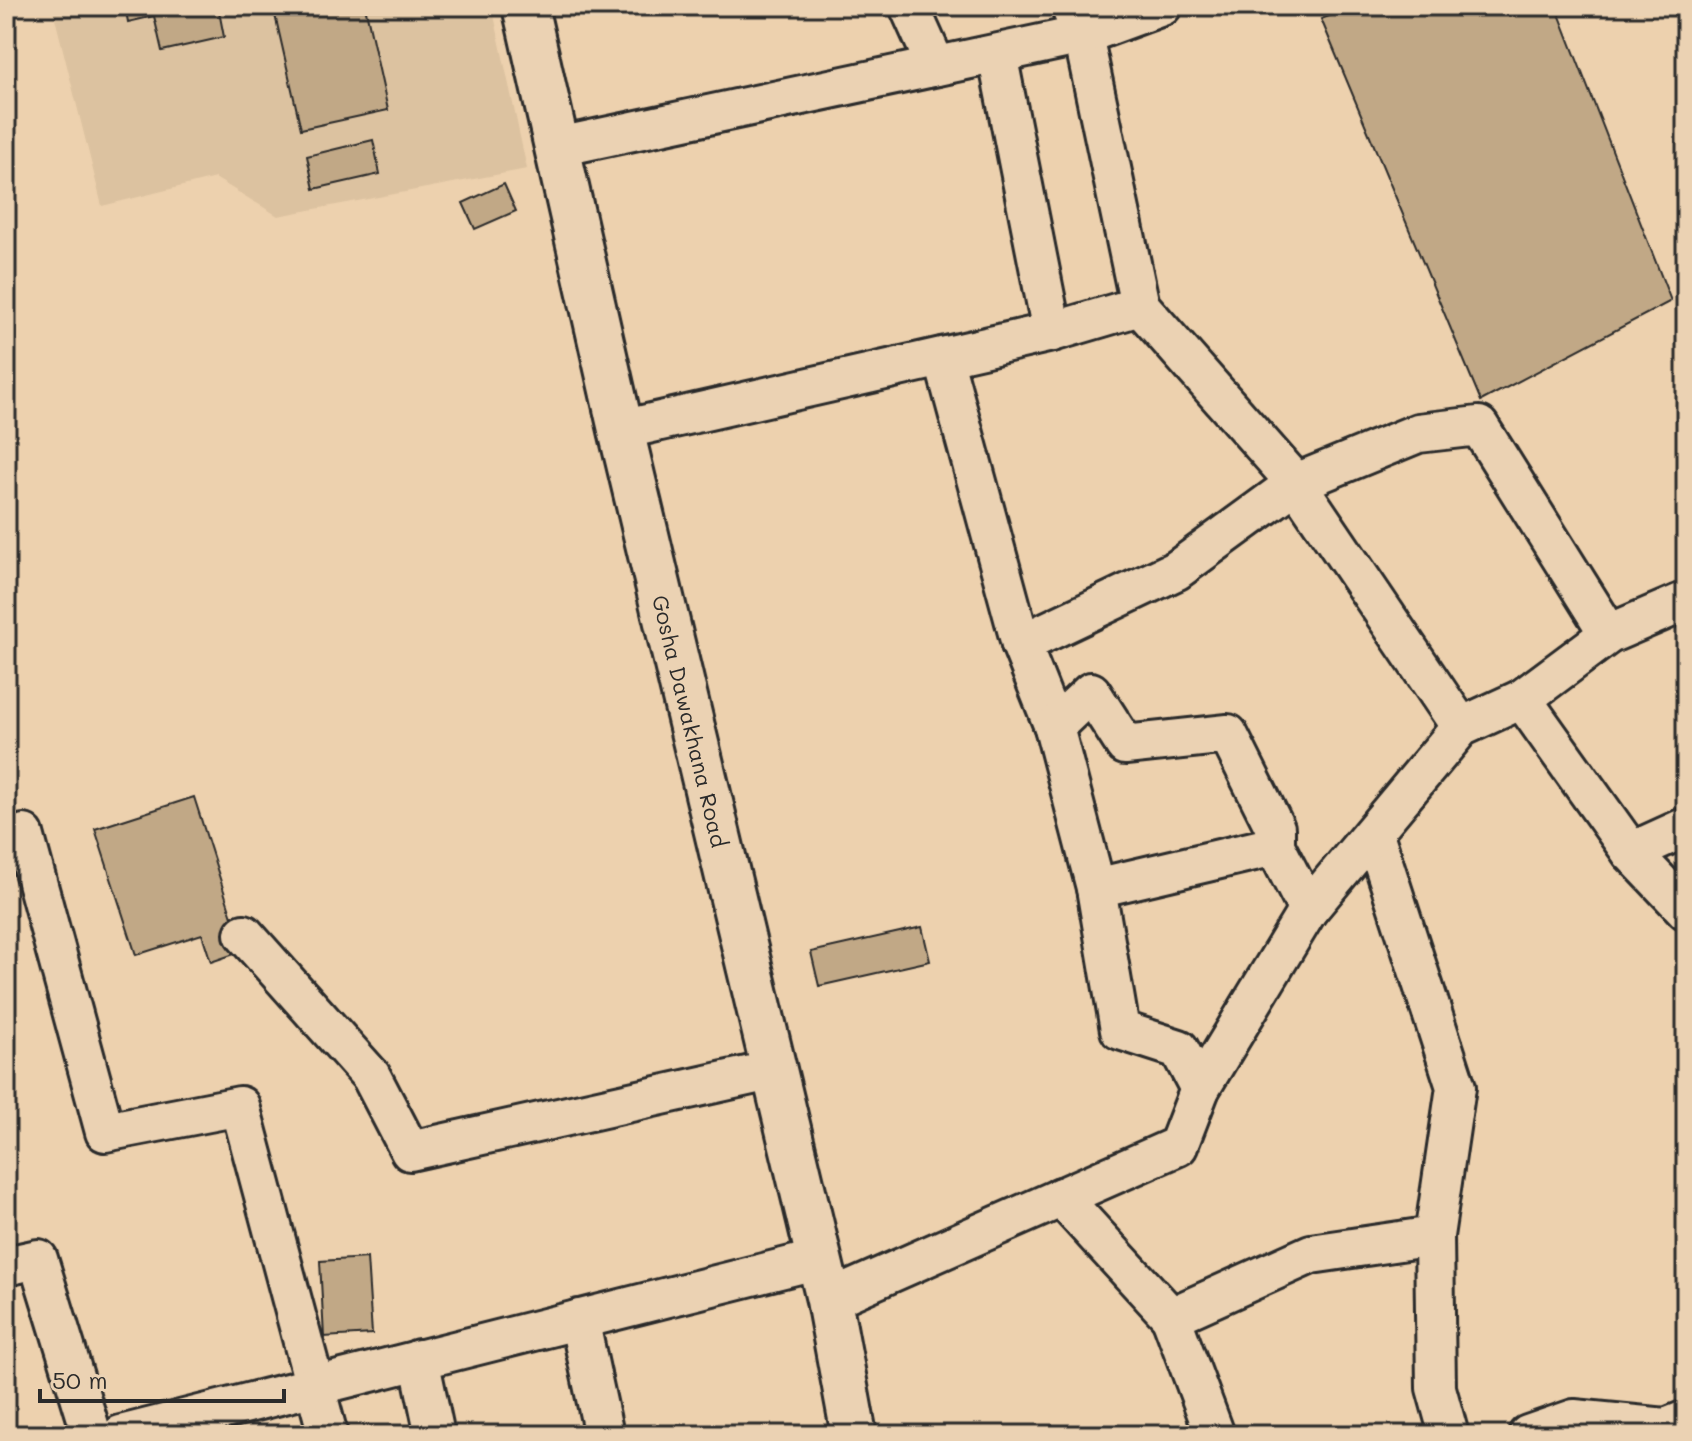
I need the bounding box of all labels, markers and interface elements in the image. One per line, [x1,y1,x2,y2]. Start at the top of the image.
street label: Gosha Dawakhana Road [646,592,735,850]
scale bar [40,1353,284,1403]
text: 50 m [52,1364,108,1395]

